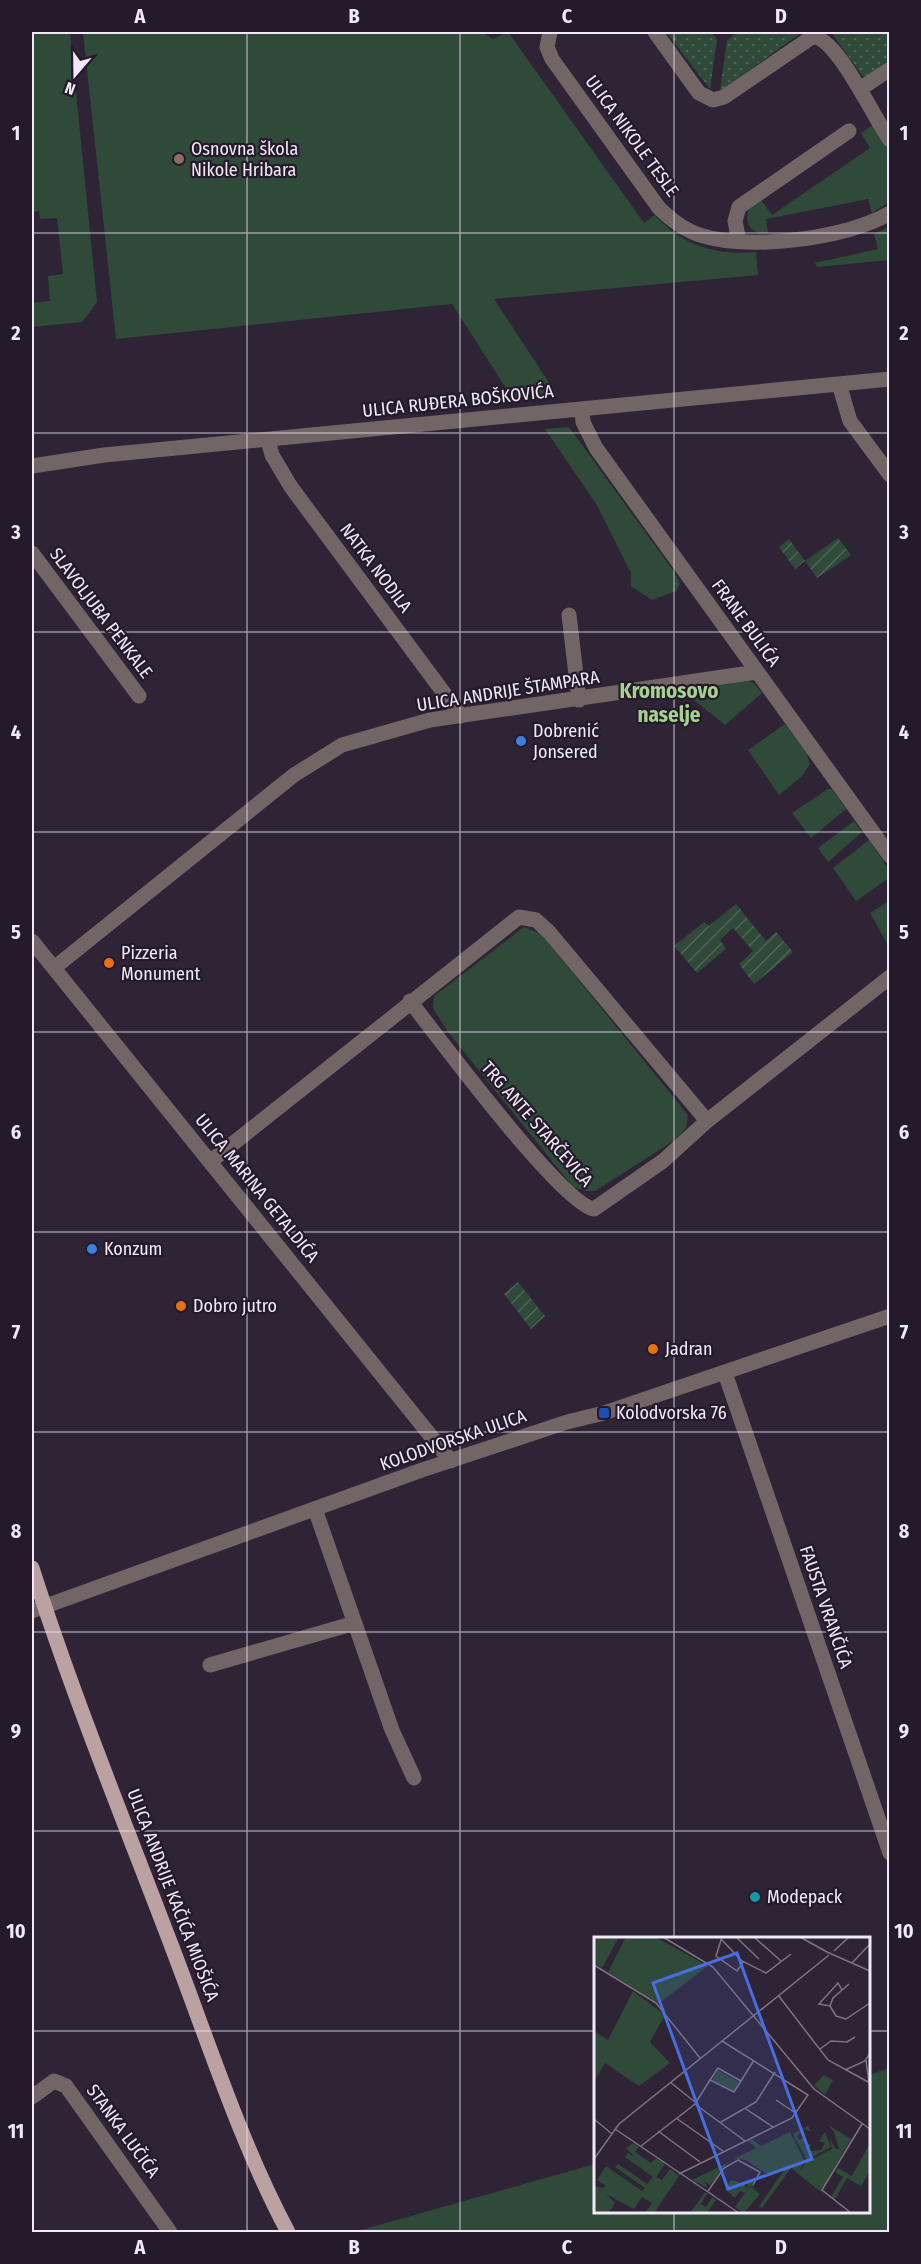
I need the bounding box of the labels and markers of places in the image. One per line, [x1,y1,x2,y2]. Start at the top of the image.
place label: Osnovna škola Nikole Hribara [191,138,298,181]
marker: Osnovna škola Nikole Hribara [172,152,186,166]
place label: Dobrenić Jonsered [533,720,599,763]
marker: Dobrenić Jonsered [514,734,528,748]
place label: Pizzeria Monument [121,942,200,985]
marker: Pizzeria Monument [102,956,116,970]
place label: Konzum [104,1238,162,1260]
marker: Konzum [85,1242,99,1256]
place label: Dobro jutro [193,1295,277,1317]
marker: Dobro jutro [174,1299,188,1313]
place label: Jadran [665,1338,712,1360]
marker: Jadran [646,1342,660,1356]
place label: Kolodvorska 76 [616,1402,727,1424]
marker: Kolodvorska 76 [597,1406,611,1420]
place label: Modepack [767,1886,843,1908]
marker: Modepack [748,1890,762,1904]

